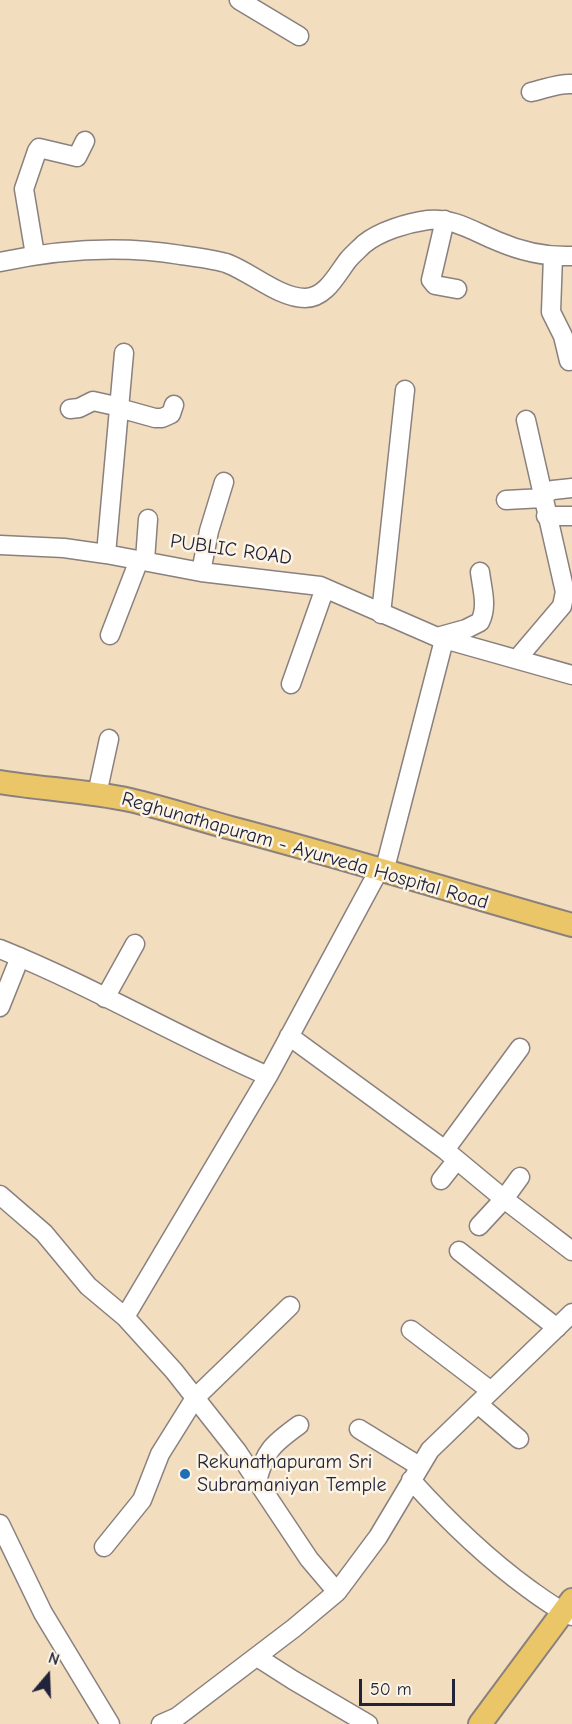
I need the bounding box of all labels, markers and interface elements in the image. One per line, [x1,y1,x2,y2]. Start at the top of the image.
street label: PUBLIC ROAD [169,530,293,570]
street label: Reghunathapuram - Ayurveda Hospital Road [119,787,491,915]
place label: Rekunathapuram Sri Subramaniyan Temple [197,1450,386,1497]
marker: Rekunathapuram Sri Subramaniyan Temple [178,1467,192,1481]
north arrow [18,1646,78,1706]
text: N [46,1649,62,1669]
scale bar [362,1667,458,1705]
text: 50 m [370,1679,412,1700]

